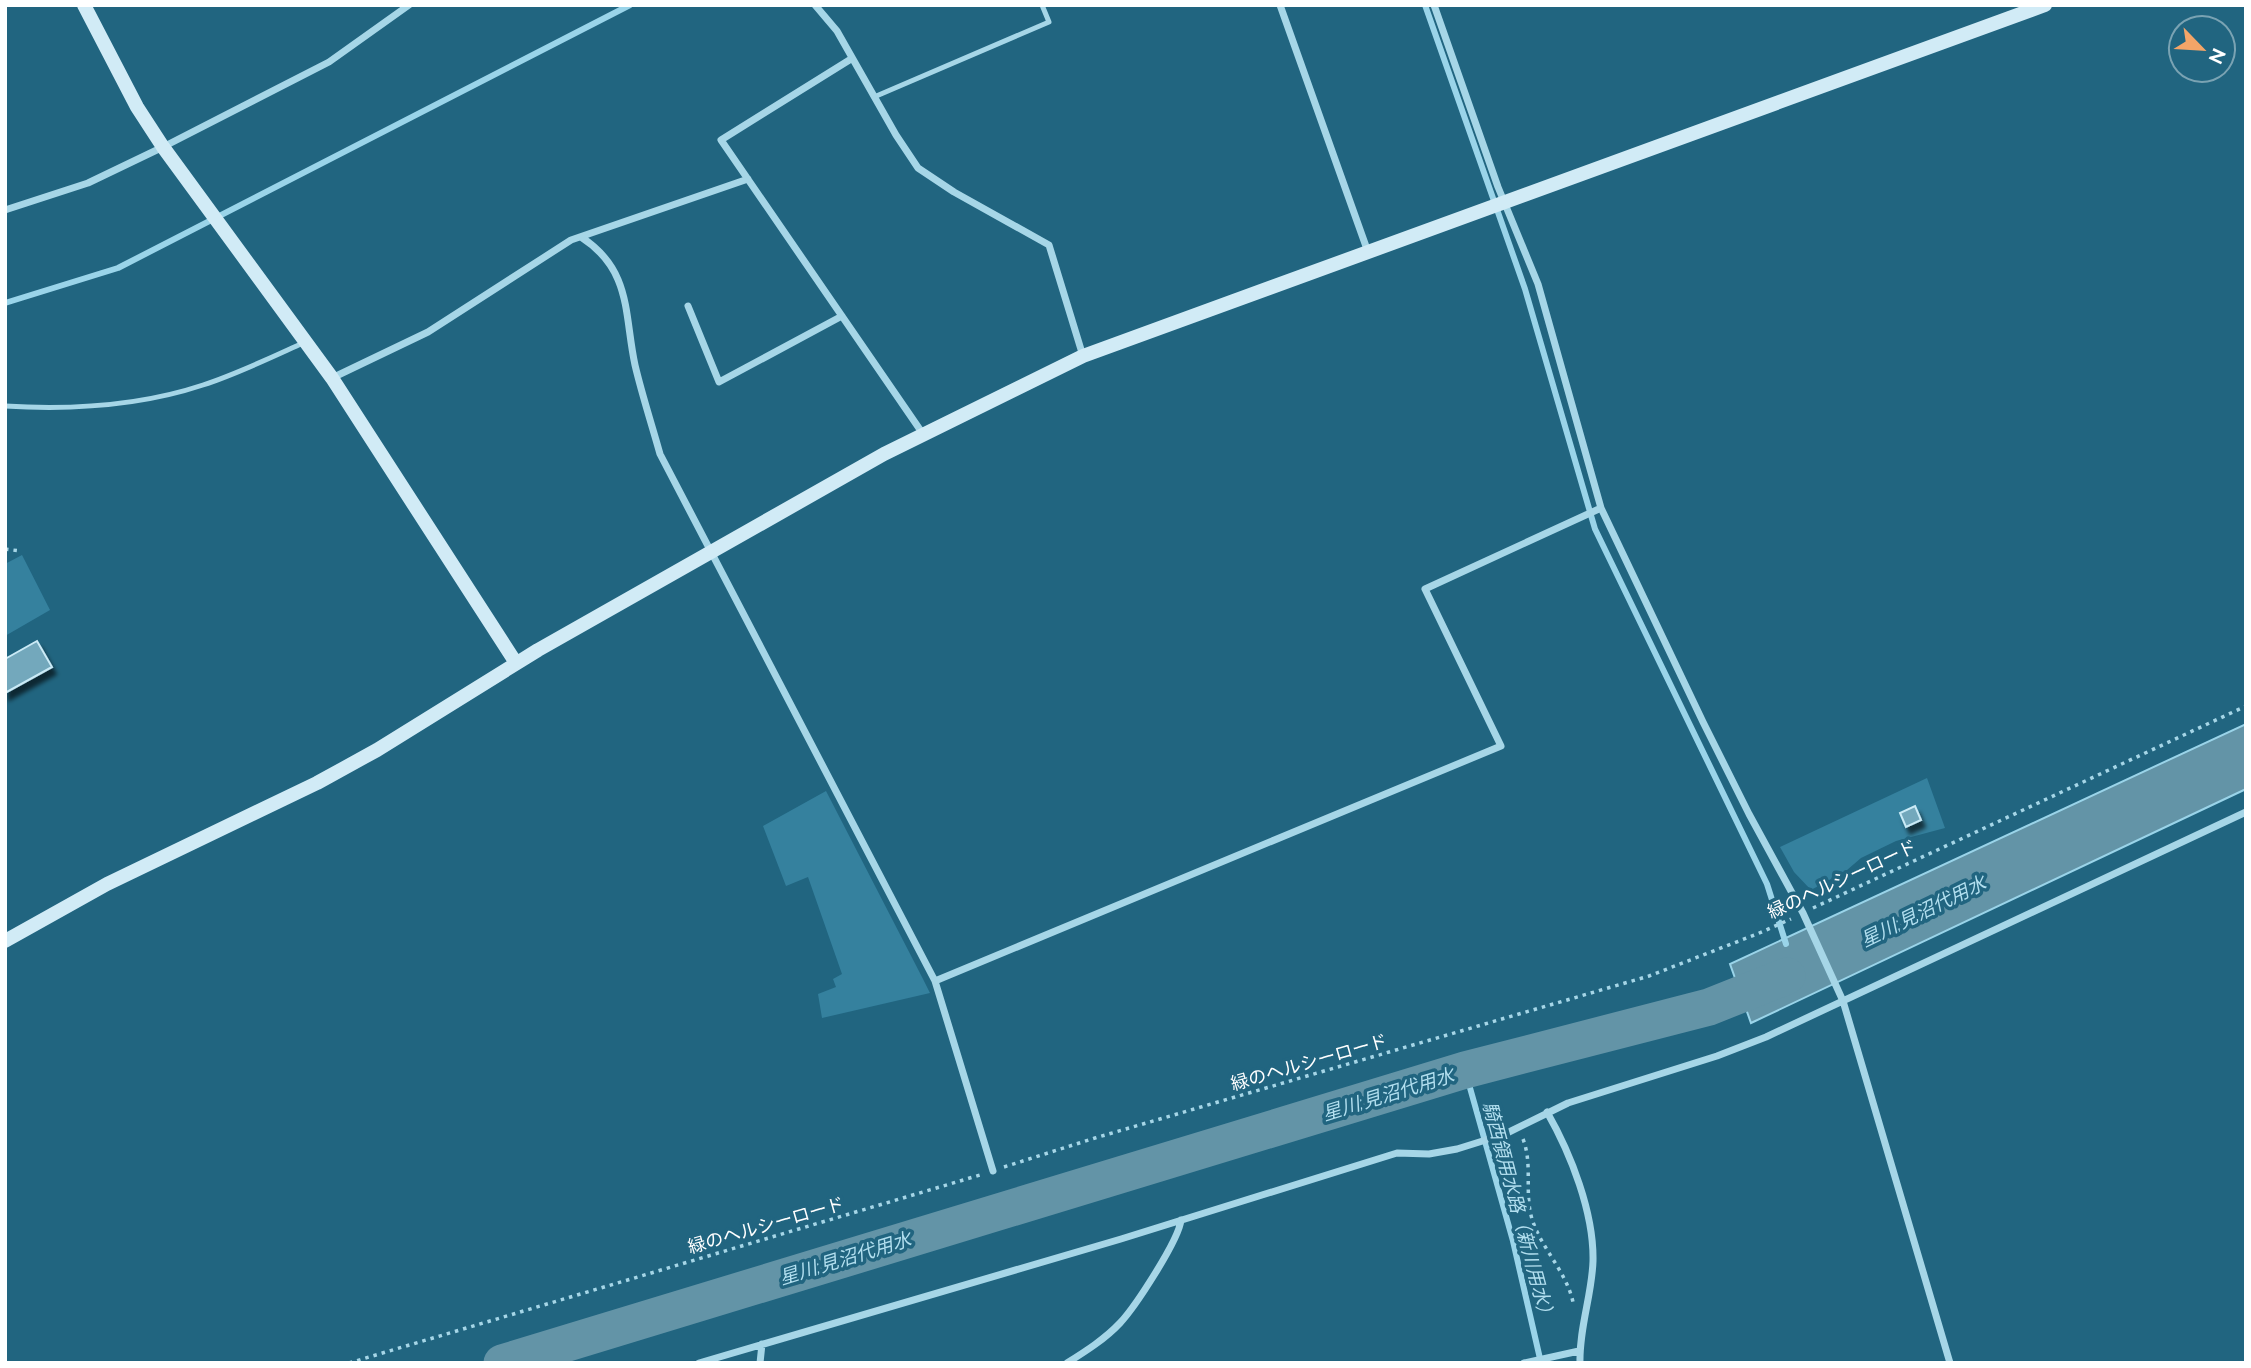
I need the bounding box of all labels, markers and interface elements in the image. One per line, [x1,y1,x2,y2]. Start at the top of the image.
north arrow [2167,14,2237,84]
text: N [2204,45,2230,67]
street label: 緑のヘルシーロード [1764,835,1920,923]
water label: 星川;見沼代用水 [1857,870,1991,951]
street label: 緑のヘルシーロード [1228,1030,1390,1094]
water label: 星川;見沼代用水 [1319,1063,1458,1124]
water label: 騎西領用水路（新川用水） [1479,1099,1559,1325]
street label: 緑のヘルシーロード [685,1193,847,1257]
water label: 星川;見沼代用水 [776,1227,915,1288]

